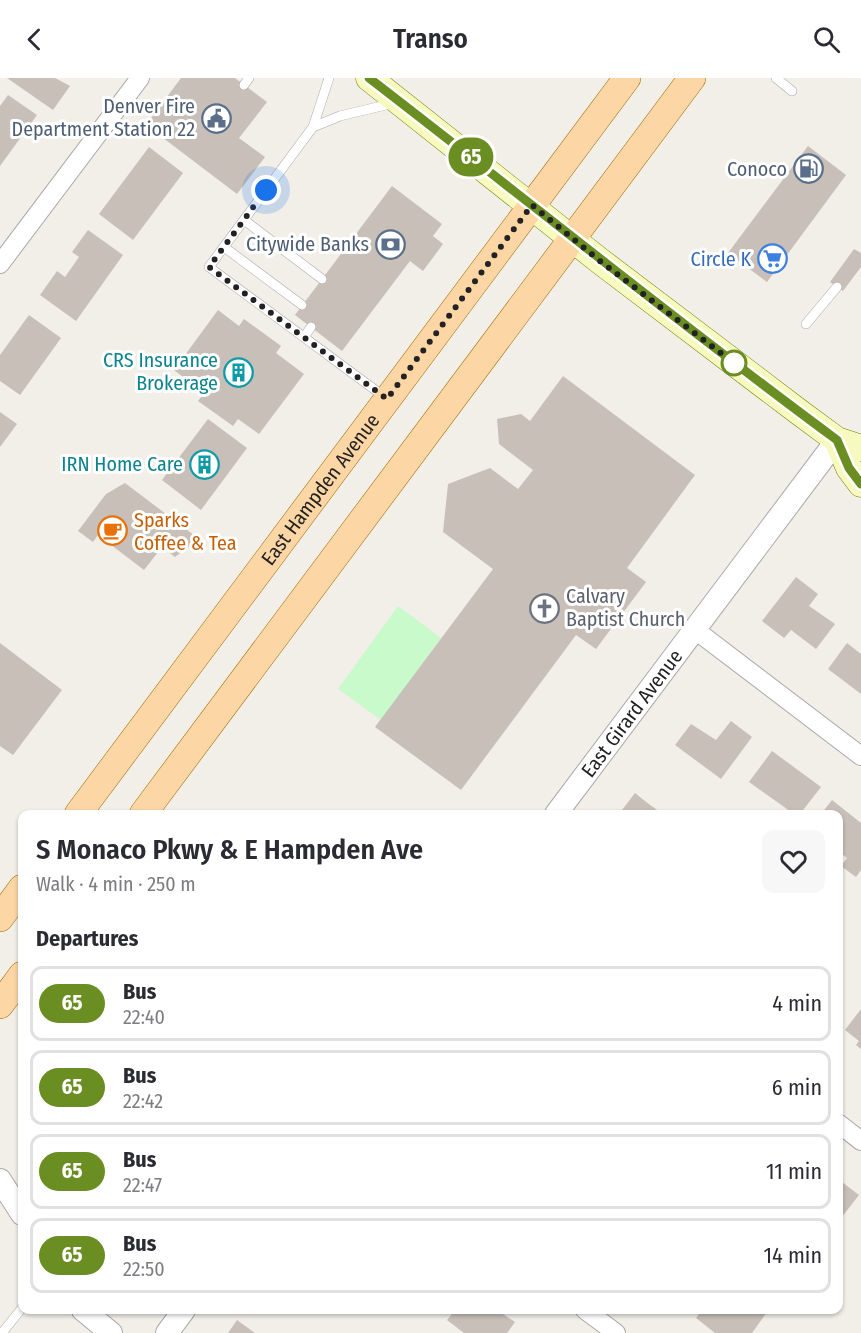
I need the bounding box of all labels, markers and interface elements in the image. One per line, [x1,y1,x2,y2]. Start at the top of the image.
icon: back [18,23,51,56]
text: Transo [393,23,468,55]
icon: search [810,23,843,56]
place label: Denver Fire Department Station 22 [12,94,195,141]
public building icon: Denver Fire Department Station 22 [200,102,232,134]
line badge: 65 [444,138,498,176]
text: 65 [460,144,482,170]
fuel station icon: Conoco [792,153,824,185]
place label: Conoco [727,157,787,181]
your location [251,175,281,205]
bank icon: Citywide Banks [374,228,406,260]
place label: Citywide Banks [246,232,369,256]
supermarket icon: Circle K [756,243,788,275]
place label: Circle K [690,247,751,271]
place label: CRS Insurance Brokerage [103,348,218,395]
unlabelled marker [721,350,747,376]
building icon: CRS Insurance Brokerage [223,356,255,388]
street label: East Hampden Avenue [256,409,384,570]
building icon: IRN Home Care [188,448,220,480]
place label: IRN Home Care [61,452,183,476]
place label: Sparks Coffee & Tea [134,508,236,555]
cafe icon: Sparks Coffee & Tea [97,515,129,547]
place label: Calvary Baptist Church [566,584,685,631]
church icon: Calvary Baptist Church [529,592,561,624]
street label: East Girard Avenue [576,645,687,782]
button: heart [762,830,825,893]
text: S Monaco Pkwy & E Hampden Ave [36,833,423,866]
text: Walk · 4 min · 250 m [36,872,196,896]
text: Departures [36,925,138,952]
text: Bus [123,978,156,1005]
text: 65 [61,990,83,1016]
text: 4 min [772,990,822,1017]
text: 22:40 [123,1005,165,1029]
text: Bus [123,1062,156,1089]
text: 65 [61,1074,83,1100]
text: 6 min [772,1074,822,1101]
text: 22:42 [123,1089,163,1113]
text: Bus [123,1146,156,1173]
text: 65 [61,1158,83,1184]
text: 11 min [766,1158,822,1185]
text: 22:47 [123,1173,162,1197]
text: Bus [123,1230,156,1257]
text: 65 [61,1242,83,1268]
text: 14 min [764,1242,822,1269]
text: 22:50 [123,1257,165,1281]

